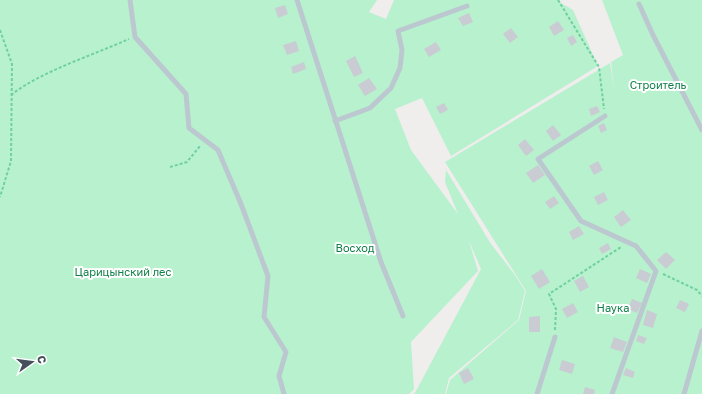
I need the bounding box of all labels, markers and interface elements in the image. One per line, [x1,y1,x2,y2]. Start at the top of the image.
park label: Строитель [630,78,687,91]
park label: Восход [336,241,375,254]
park label: Царицынский лес [75,265,171,278]
park label: Наука [597,301,629,314]
north arrow [12,342,52,382]
text: С [35,354,49,365]

